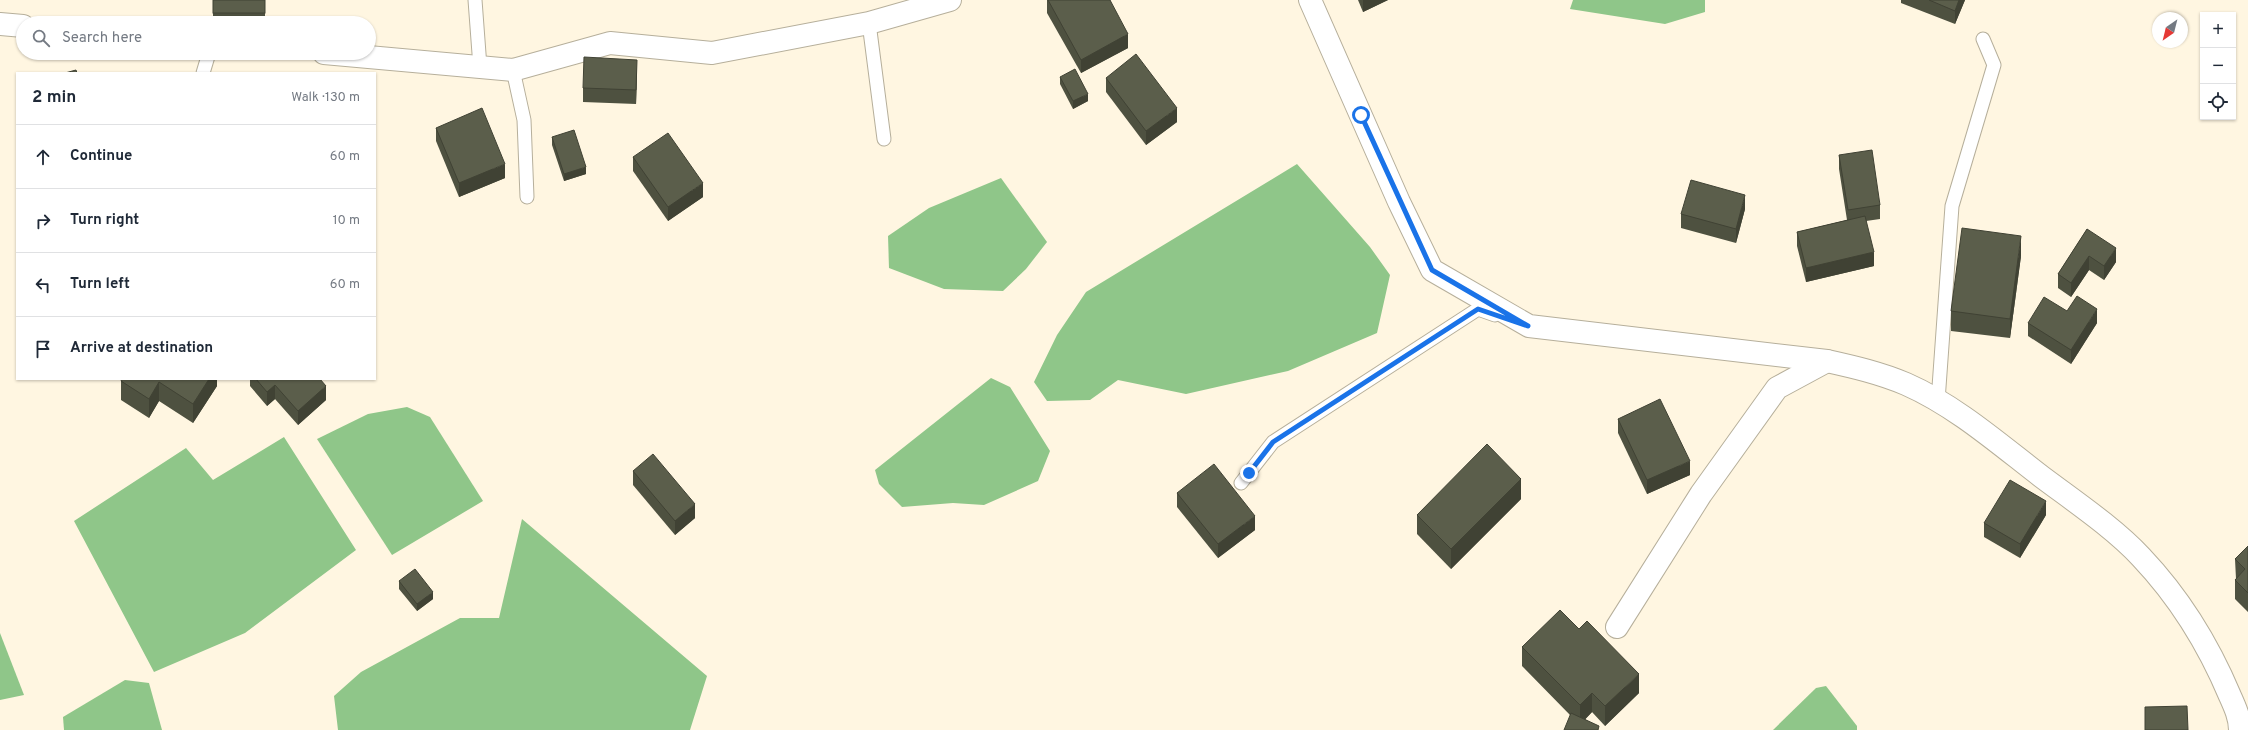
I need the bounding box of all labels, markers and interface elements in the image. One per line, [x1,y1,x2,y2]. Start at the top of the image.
north arrow [2152,12,2188,48]
map controls [2200,12,2236,120]
button: + [2200,12,2236,48]
search box [16,16,376,60]
icon: search [30,27,52,49]
text: Search here [62,29,142,48]
button: − [2200,48,2236,84]
button: locate [2200,84,2236,120]
text: 2 min [32,87,76,109]
text: Walk · 130 m [291,90,360,106]
route start [1352,106,1370,124]
icon: ahead [32,146,54,168]
text: Continue [70,147,132,166]
text: 60 m [330,149,360,165]
icon: right [32,210,54,232]
text: Turn right [70,211,139,230]
text: 10 m [333,213,360,229]
icon: left [32,274,54,296]
text: Turn left [70,275,130,294]
text: 60 m [330,277,360,293]
icon: arrive [32,338,54,360]
text: Arrive at destination [70,339,213,358]
route end [1240,464,1258,482]

